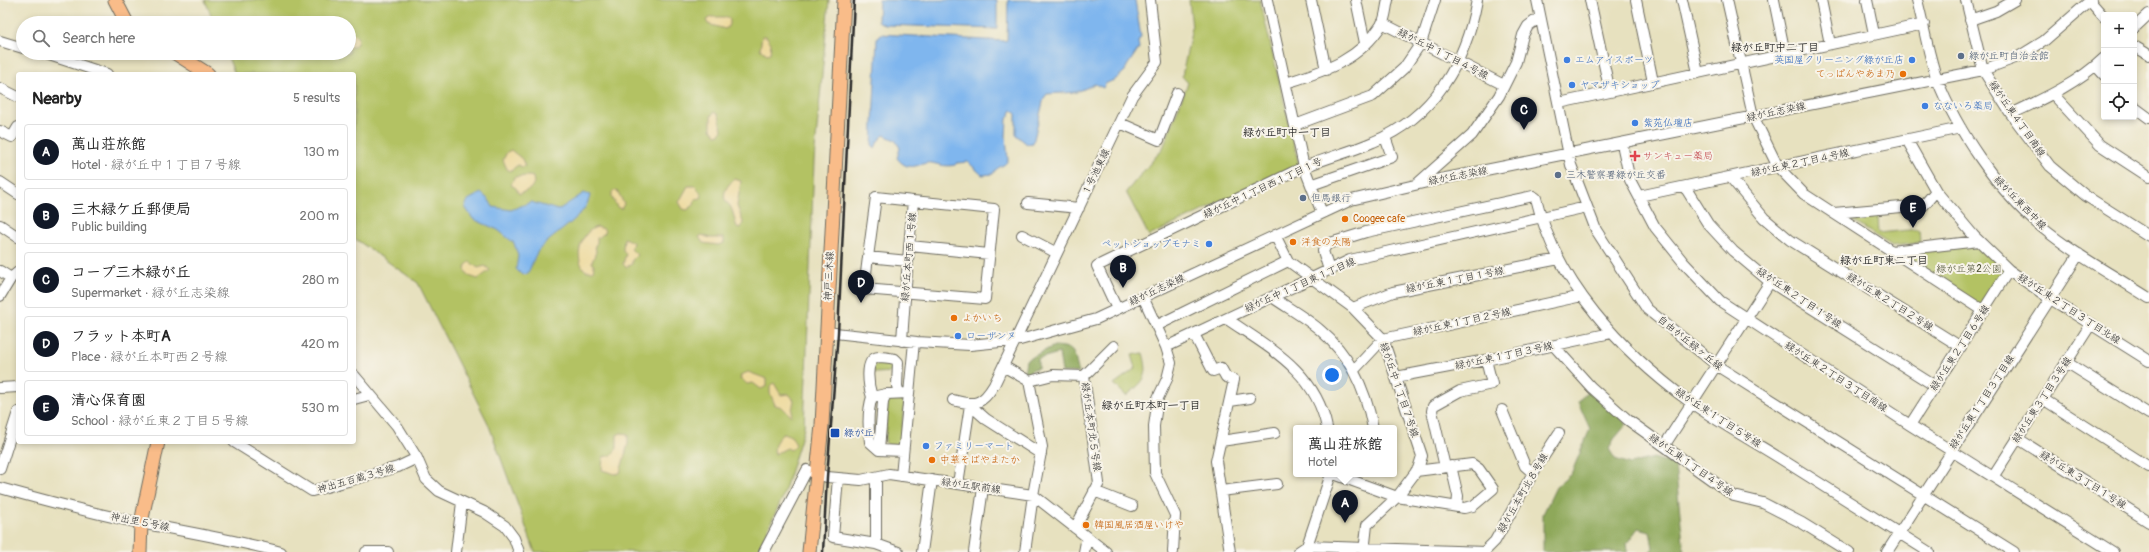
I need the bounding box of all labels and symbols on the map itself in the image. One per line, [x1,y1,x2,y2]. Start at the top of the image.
street label: 緑が丘中１丁目４号線 [1396,26,1490,82]
district label: 緑が丘町中二丁目 [1731,41,1819,54]
place label: 緑が丘町自治会館 [1969,50,2049,62]
marker: 緑が丘町自治会館 [1956,51,1966,61]
place label: エムアイスポーツ [1575,54,1654,66]
place label: 英国屋クリーニング緑が丘店 [1774,54,1904,66]
marker: エムアイスポーツ [1562,55,1572,65]
marker: 英国屋クリーニング緑が丘店 [1907,55,1917,65]
place label: てっぱんやあま乃 [1816,68,1895,80]
marker: てっぱんやあま乃 [1898,69,1908,79]
place label: ヤマザキショップ [1580,79,1660,91]
street label: 緑が丘東４丁目南線 [1986,79,2048,159]
marker: ヤマザキショップ [1567,80,1577,90]
pin: C [1511,97,1537,130]
street label: 緑が丘志染線 [1745,100,1807,124]
place label: なないろ薬局 [1933,100,1993,112]
marker: なないろ薬局 [1920,101,1930,111]
place label: 紫苑仏壇店 [1643,117,1693,129]
marker: 紫苑仏壇店 [1630,118,1640,128]
district label: 緑が丘町中一丁目 [1243,126,1331,139]
street label: １号池東線 [1080,147,1112,197]
street label: 緑が丘東２丁目４号線 [1750,147,1850,179]
place label: サンキュー薬局 [1643,150,1713,162]
marker: サンキュー薬局 [1630,151,1640,161]
street label: 緑が丘中１丁目西１丁目１号 [1202,155,1324,221]
street label: 緑が丘志染線 [1427,164,1489,188]
place label: 三木警察署緑が丘交番 [1566,169,1666,181]
marker: 三木警察署緑が丘交番 [1553,170,1563,180]
street label: 緑が丘東西中線 [1991,174,2049,232]
place label: 但馬銀行 [1311,192,1351,204]
marker: 但馬銀行 [1298,193,1308,203]
pin: E [1900,195,1926,228]
street label: 緑が丘本町西１号線 [899,212,919,302]
place label: Coogee cafe [1353,213,1405,225]
marker: Coogee cafe [1340,214,1350,224]
place label: 洋食の太陽 [1301,236,1351,248]
marker: 洋食の太陽 [1288,237,1298,247]
place label: ペットショップモナミ [1101,238,1201,250]
marker: ペットショップモナミ [1204,239,1214,249]
street label: 神戸三木線 [822,251,836,301]
district label: 緑が丘町東二丁目 [1840,254,1928,267]
pin: B [1110,255,1136,288]
street label: 緑が丘中１丁目東１丁目線 [1243,255,1357,315]
park label: 緑が丘第2公園 [1936,263,2002,275]
street label: 緑が丘東１丁目１号線 [1405,265,1505,295]
street label: 緑が丘東２丁目１号線 [1754,265,1844,331]
pin: D [848,270,874,303]
street label: 緑が丘東２丁目２号線 [1844,270,1936,334]
street label: 緑が丘東２丁目３丁目北線 [2015,271,2123,347]
street label: 緑が丘志染線 [1127,272,1187,308]
street label: 緑が丘東２丁目６号線 [1928,303,1992,393]
street label: 緑が丘東１丁目２号線 [1412,306,1512,338]
place label: よかいち [962,312,1002,324]
marker: よかいち [949,313,959,323]
street label: 自由が丘緑ヶ丘線 [1655,313,1725,373]
place label: ローザンヌ [966,330,1016,342]
marker: ローザンヌ [953,331,963,341]
street label: 緑が丘東２丁目３丁目南線 [1782,339,1890,415]
street label: 緑が丘東１丁目３号線 [1454,340,1554,372]
street label: 緑が丘中１丁目７号線 [1377,341,1421,439]
street label: 緑が丘東１丁目３丁目線 [1947,353,2017,451]
street label: 緑が丘東３丁目３号線 [2010,355,2074,445]
your location [1322,365,1342,385]
street label: 緑が丘本町北５号線 [1079,382,1103,472]
street label: 緑が丘東１丁目５号線 [1673,386,1763,450]
district label: 緑が丘町本町一丁目 [1102,399,1201,412]
marker: 緑が丘 [829,427,841,439]
place label: 緑が丘 [844,427,874,439]
street label: 緑が丘東１丁目４号線 [1647,431,1735,499]
place label: ファミリーマート [934,440,1014,452]
marker: ファミリーマート [921,441,931,451]
street label: 緑が丘東３丁目１号線 [2037,448,2129,512]
street label: 緑が丘本町北８号線 [1495,451,1551,535]
place label: 中華そばやまたか [940,454,1020,466]
marker: 中華そばやまたか [927,455,937,465]
street label: 神出五百蔵３号線 [316,462,396,496]
street label: 緑が丘駅前線 [940,476,1002,496]
pin: A [1332,490,1358,523]
street label: 神出里５号線 [109,510,171,534]
place label: 韓国風居酒屋いけや [1094,519,1184,531]
marker: 韓国風居酒屋いけや [1081,520,1091,530]

